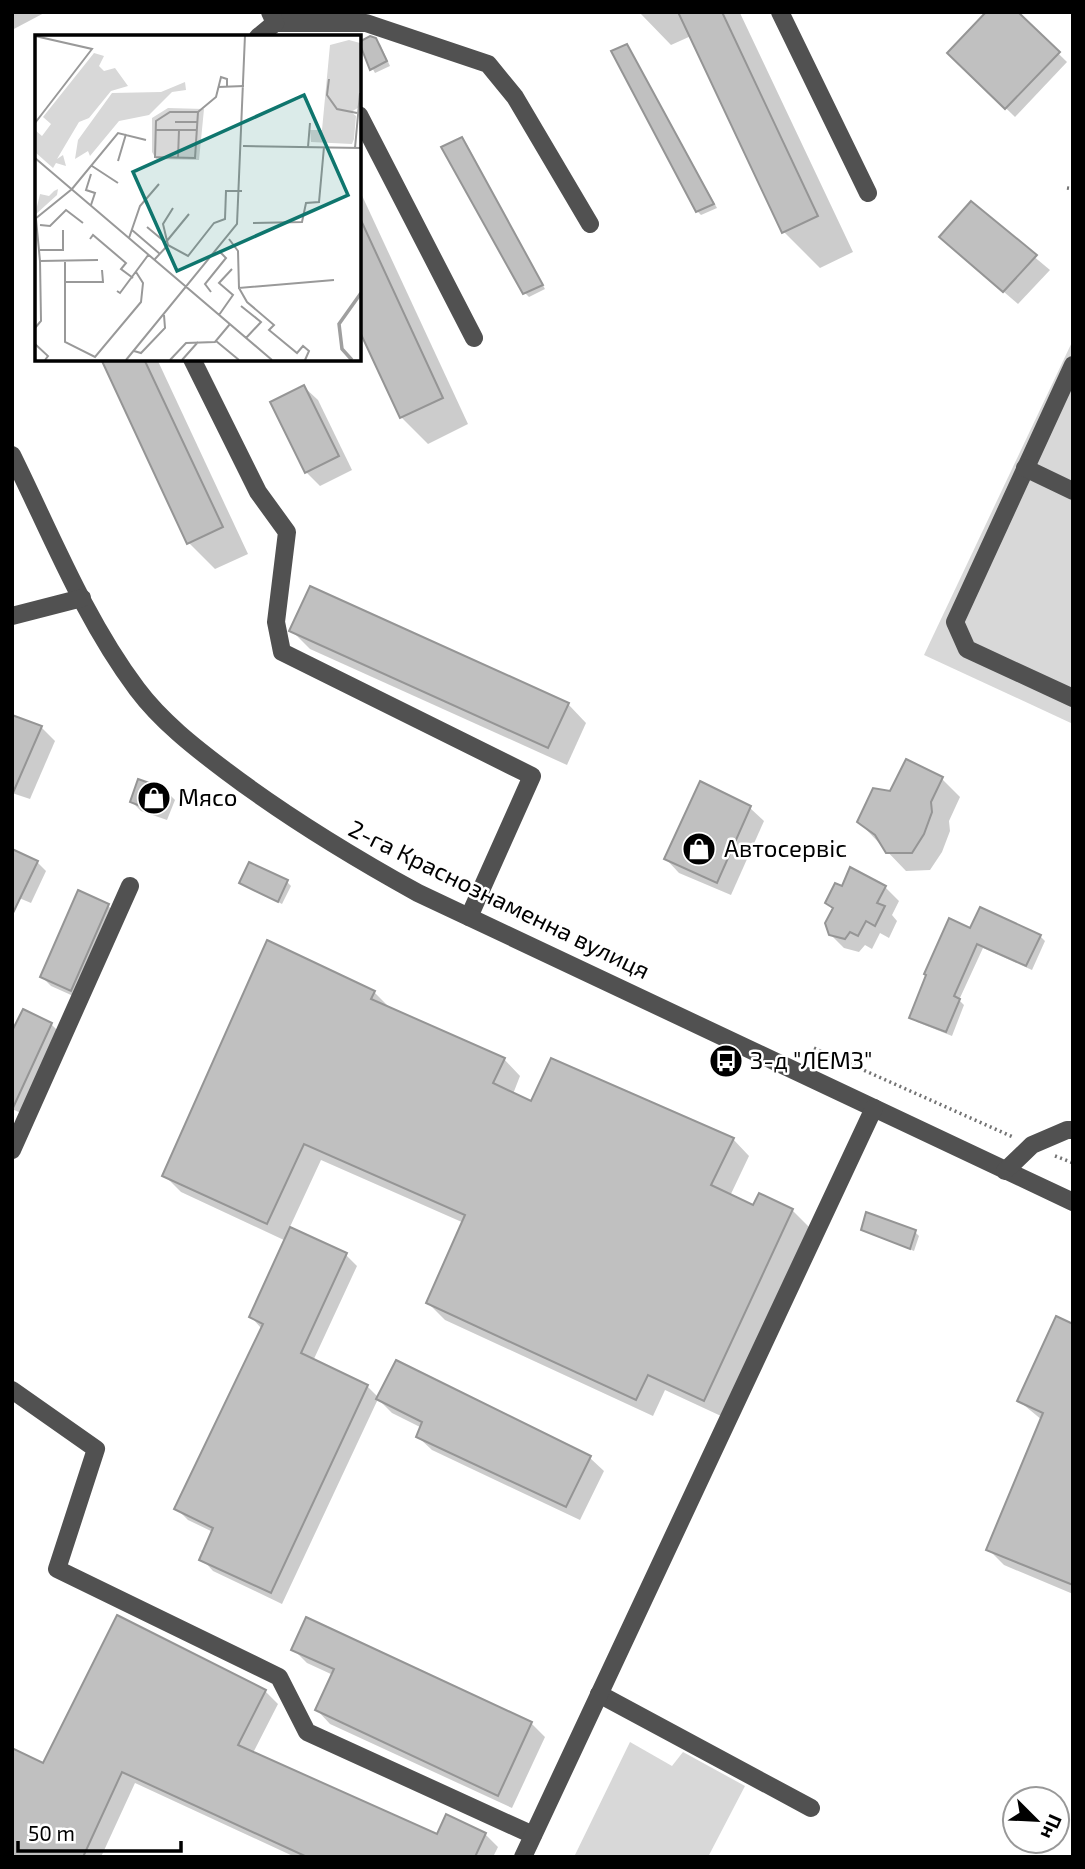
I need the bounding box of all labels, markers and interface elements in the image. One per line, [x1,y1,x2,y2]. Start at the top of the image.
inset map [35,35,360,360]
shop icon: Мясо [135,779,173,817]
place label: Мясо [178,782,237,811]
street label: 2-га Краснознаменна вулиця [344,813,655,985]
shop icon: Автосервіс [680,830,718,868]
place label: Автосервіс [724,833,847,862]
bus stop icon: З-д "ЛЕМЗ" [707,1042,745,1080]
place label: З-д "ЛЕМЗ" [750,1045,872,1074]
north arrow [1001,1785,1071,1855]
scale bar [18,1810,180,1854]
text: Пн [1036,1811,1068,1843]
text: 50 m [28,1820,75,1845]

